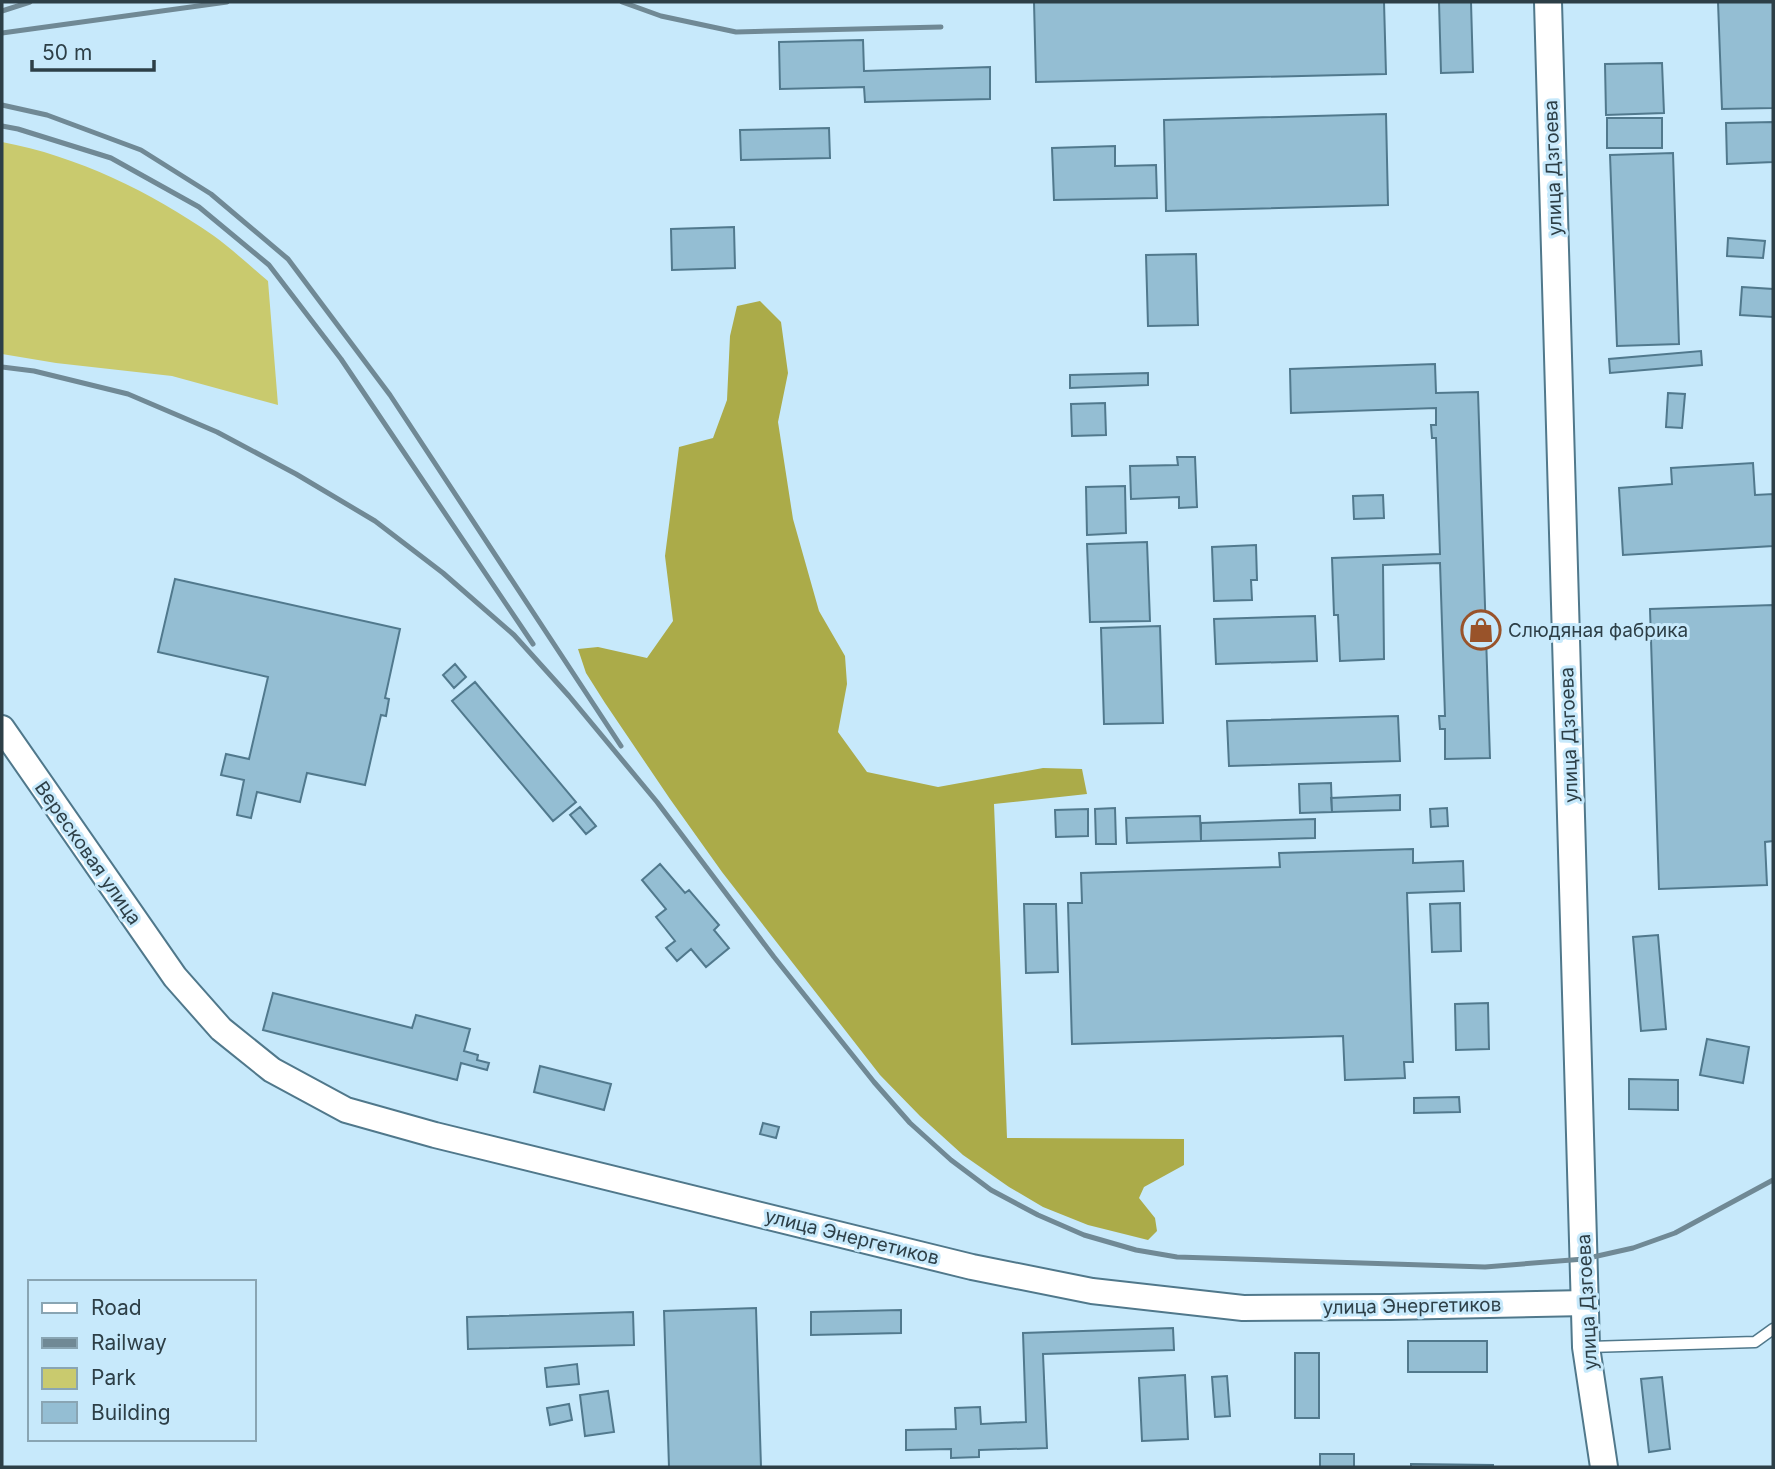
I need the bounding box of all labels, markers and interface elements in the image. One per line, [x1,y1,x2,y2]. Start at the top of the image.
scale bar [32,28,154,72]
text: 50 m [42,40,92,65]
street label: улица Дзгоева [1539,100,1567,236]
shop icon: Слюдяная фабрика [1460,609,1502,651]
place label: Слюдяная фабрика [1508,619,1688,642]
street label: улица Дзгоева [1555,667,1583,803]
street label: Вересковая улица [30,777,146,929]
street label: улица Энергетиков [763,1204,941,1270]
street label: улица Дзгоева [1572,1233,1602,1371]
legend [28,1280,256,1441]
street label: улица Энергетиков [1323,1293,1501,1319]
text: Road [91,1295,142,1320]
text: Railway [91,1330,167,1355]
text: Park [91,1365,136,1390]
text: Building [91,1400,171,1425]

